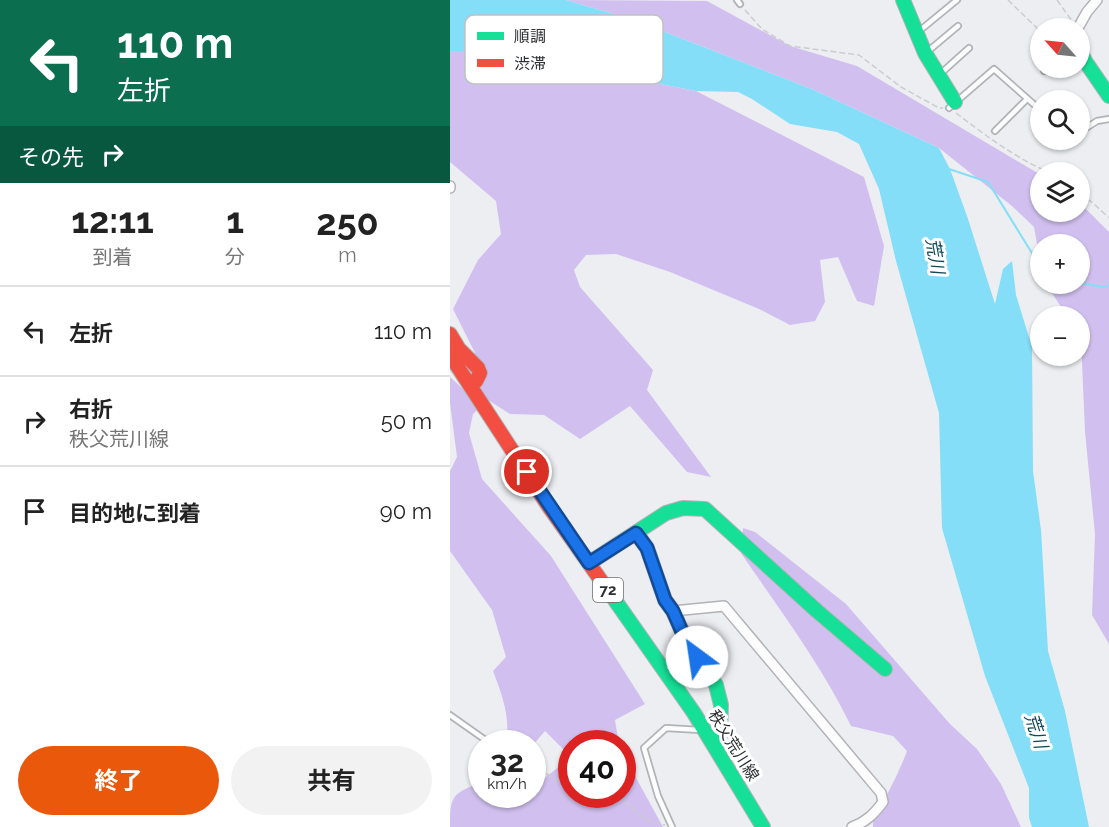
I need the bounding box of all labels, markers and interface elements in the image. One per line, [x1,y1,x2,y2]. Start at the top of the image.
legend [465,15,663,84]
north arrow [1030,18,1090,78]
map controls [1030,18,1090,366]
text: 110 m [117,19,233,68]
icon: left [18,24,96,102]
text: 順調 [514,27,546,46]
text: 渋滞 [514,54,546,73]
text: 左折 [117,75,171,106]
button: search [1030,90,1090,150]
icon: right [96,138,129,171]
text: その先 [18,144,84,170]
button: layers [1030,162,1090,222]
text: 12:11 [71,199,154,241]
text: 1 [226,199,244,241]
text: 250 [316,201,379,243]
button: + [1030,234,1090,294]
water label: 荒川 [922,236,949,277]
text: m [338,243,357,267]
text: 到着 [93,245,133,269]
text: 分 [225,245,245,269]
button: − [1030,306,1090,366]
icon: left [18,315,51,348]
text: 110 m [374,318,432,344]
text: 左折 [69,320,113,346]
text: 右折 [69,396,113,422]
icon: right [18,405,51,438]
text: 50 m [381,408,432,434]
text: 秩父荒川線 [69,427,169,451]
pin [501,446,552,497]
icon: arrive [510,455,543,488]
icon: arrive [18,495,51,528]
text: 90 m [380,498,432,524]
text: 目的地に到着 [69,500,201,526]
road number: 72 [593,578,623,602]
position arrow [665,625,729,689]
street label: 秩父荒川線 [704,706,763,784]
water label: 荒川 [1021,710,1053,753]
speed limit sign: 40 [558,730,636,808]
text: 32 [490,744,524,779]
button: 終了 [18,746,219,815]
button: 共有 [231,746,432,815]
text: km/h [487,775,527,793]

